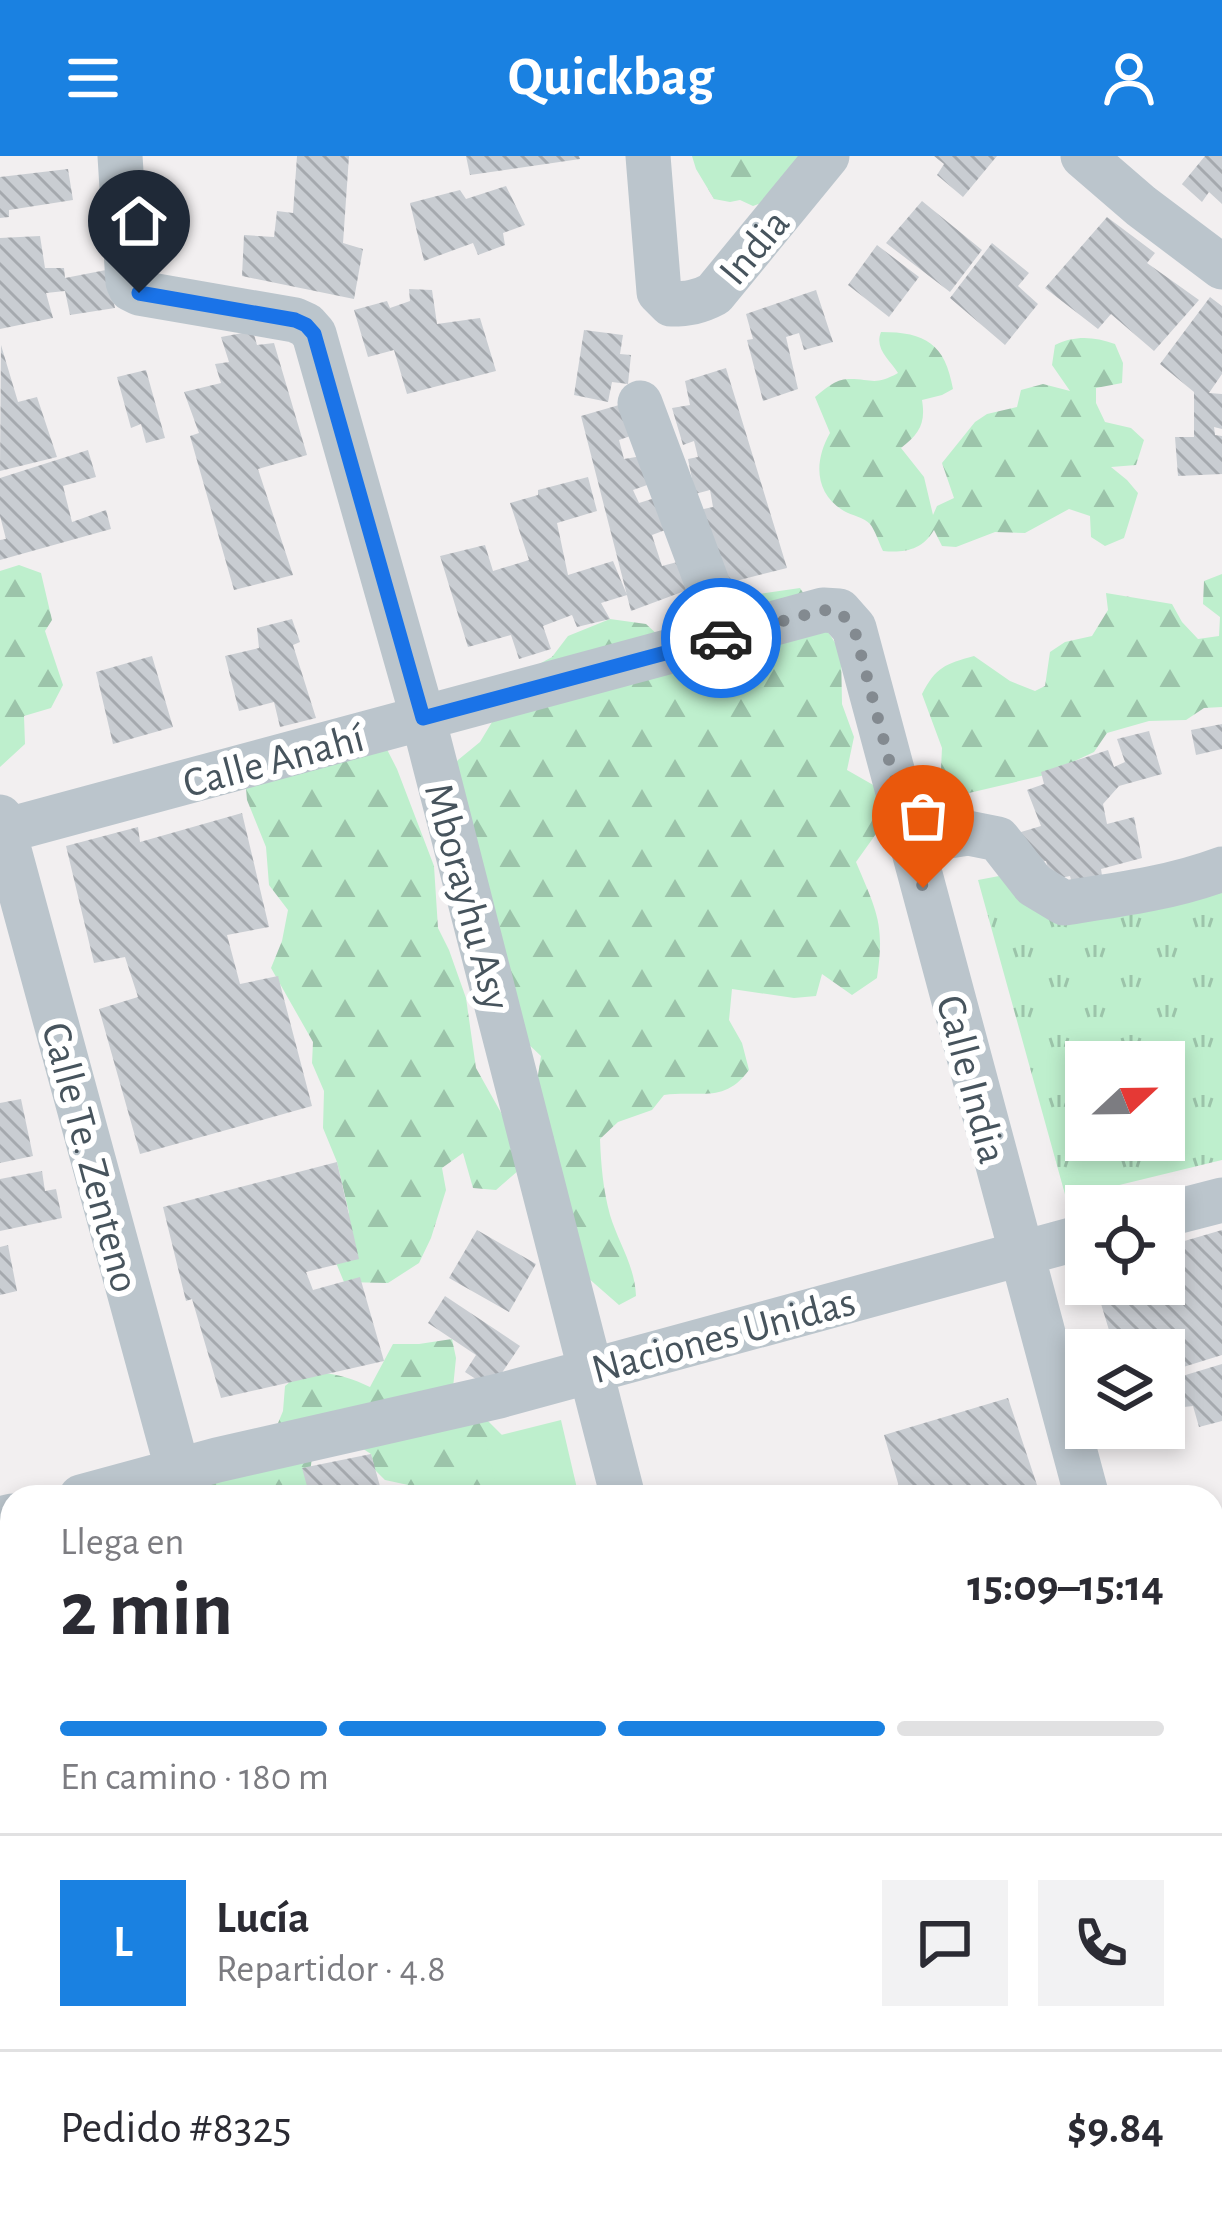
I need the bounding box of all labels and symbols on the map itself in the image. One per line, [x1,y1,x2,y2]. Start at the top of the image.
pin [88,170,190,293]
street label: India [711,202,798,293]
courier [661,578,781,698]
street label: Calle Anahí [179,716,369,805]
pin [872,765,974,888]
street label: Mborayhu Asy [417,779,517,1014]
street label: Calle India [929,991,1014,1168]
street label: Calle Te. Zenteno [34,1018,146,1297]
north arrow [1065,1041,1185,1161]
street label: Naciones Unidas [587,1281,860,1391]

